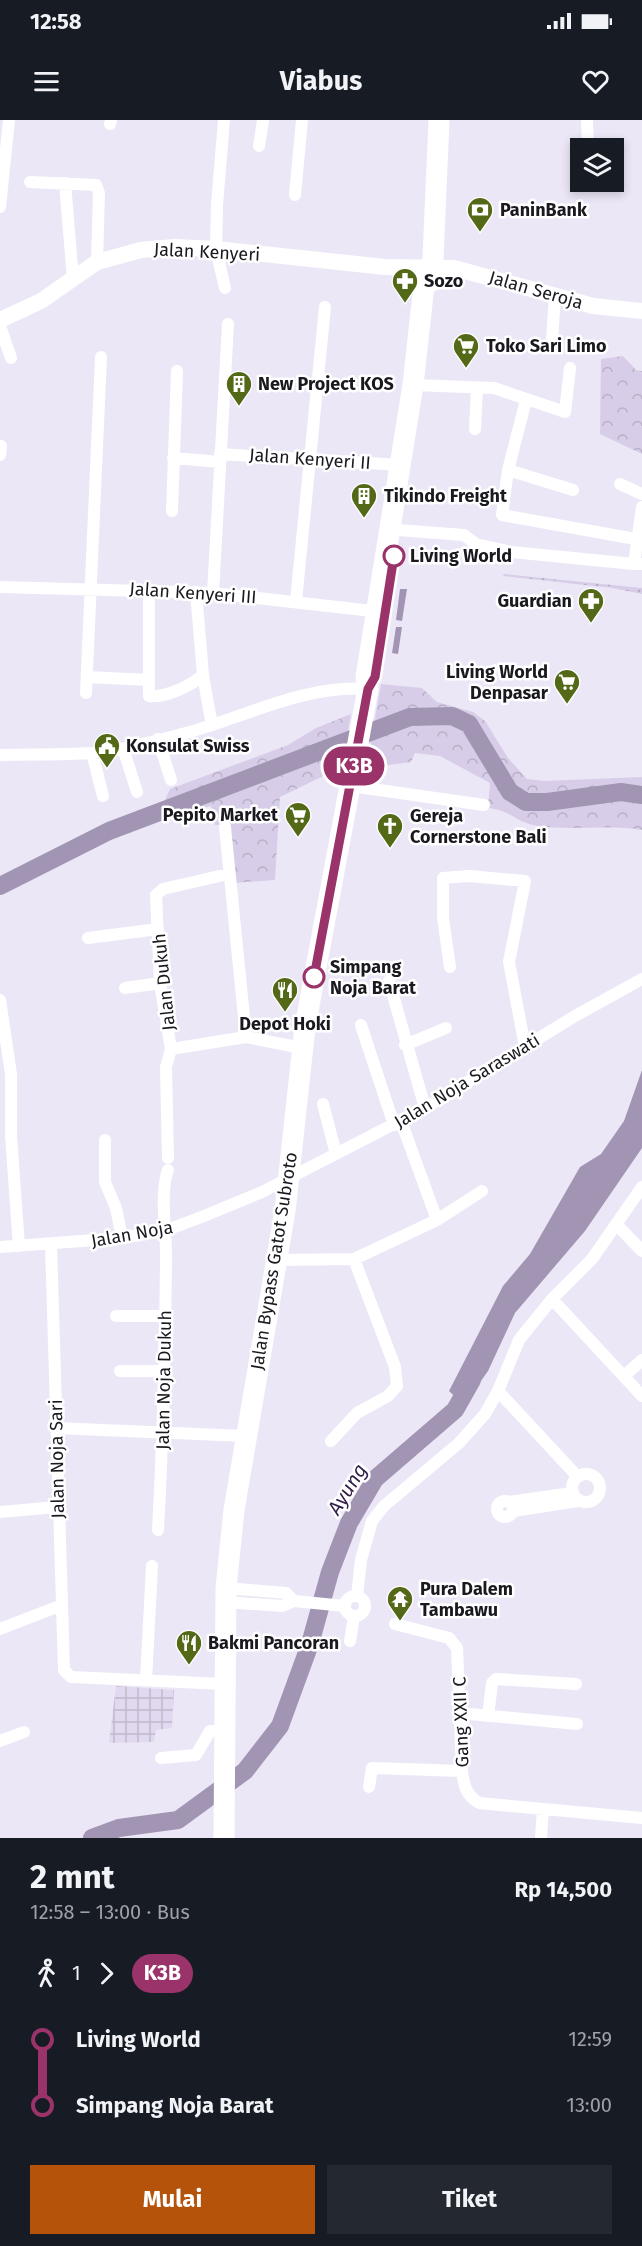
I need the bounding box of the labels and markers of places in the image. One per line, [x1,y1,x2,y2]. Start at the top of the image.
bank icon: PaninBank [465,195,495,233]
place label: PaninBank [500,199,588,221]
pharmacy icon: Sozo [390,266,420,304]
place label: Sozo [424,270,463,292]
supermarket icon: Toko Sari Limo [451,331,481,369]
place label: Toko Sari Limo [486,335,606,357]
building icon: New Project KOS [224,369,254,407]
place label: New Project KOS [258,373,394,395]
building icon: Tikindo Freight [349,481,379,519]
place label: Tikindo Freight [384,485,508,507]
marker: Living World [383,545,405,567]
place label: Living World [410,545,512,567]
pharmacy icon: Guardian [576,586,606,624]
place label: Guardian [497,590,572,612]
place label: Living World Denpasar [446,661,549,704]
supermarket icon: Living World Denpasar [552,667,582,705]
public building icon: Konsulat Swiss [92,731,122,769]
place label: Konsulat Swiss [126,735,250,757]
supermarket icon: Pepito Market [283,800,313,838]
place label: Pepito Market [163,804,279,826]
place label: Gereja Cornerstone Bali [410,805,547,848]
church icon: Gereja Cornerstone Bali [375,811,405,849]
place label: Simpang Noja Barat [330,956,417,999]
marker: Simpang Noja Barat [303,966,325,988]
restaurant icon: Depot Hoki [270,975,300,1013]
place label: Depot Hoki [239,1013,331,1035]
place label: Pura Dalem Tambawu [420,1578,513,1621]
temple icon: Pura Dalem Tambawu [385,1584,415,1622]
restaurant icon: Bakmi Pancoran [174,1628,204,1666]
place label: Bakmi Pancoran [208,1632,339,1654]

